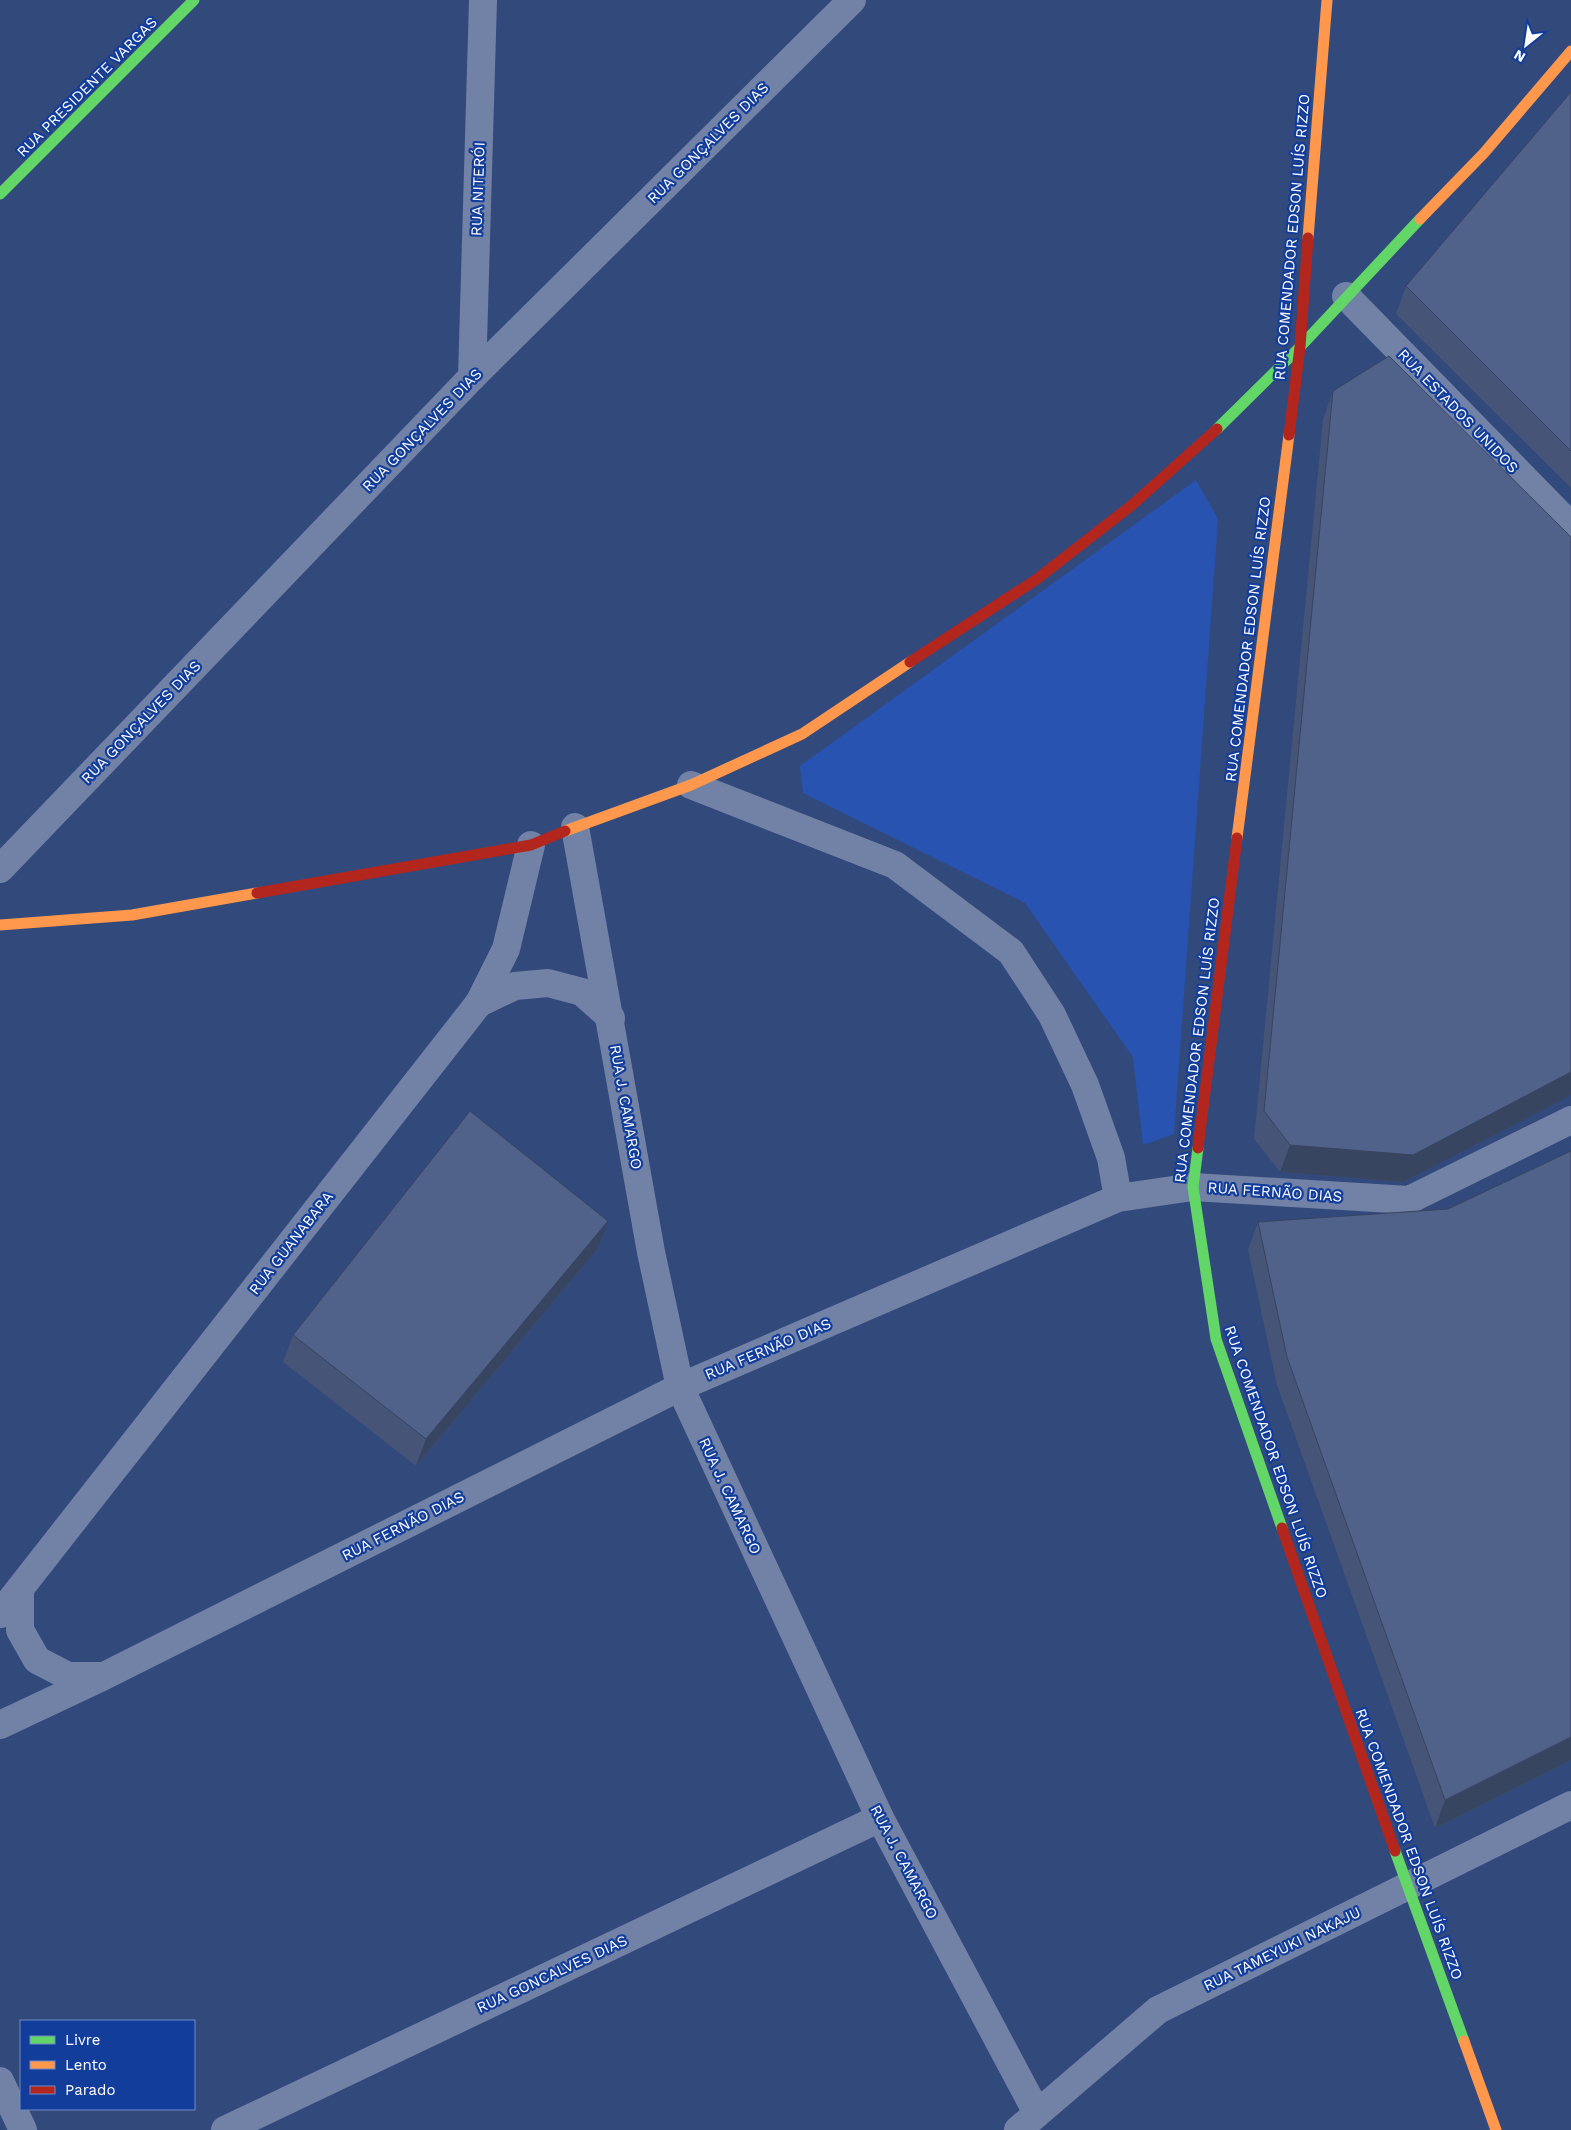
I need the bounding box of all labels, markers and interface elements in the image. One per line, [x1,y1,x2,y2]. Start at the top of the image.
street label: RUA PRESIDENTE VARGAS [13,13,161,161]
north arrow [1501,20,1551,70]
text: N [1511,47,1528,66]
street label: RUA GONÇALVES DIAS [644,79,772,207]
street label: RUA COMENDADOR EDSON LUÍS RIZZO [1271,93,1313,381]
street label: RUA NITERÓI [466,142,489,236]
street label: RUA ESTADOS UNIDOS [1394,345,1522,477]
street label: RUA GONÇALVES DIAS [359,365,485,495]
street label: RUA COMENDADOR EDSON LUÍS RIZZO [1222,495,1274,783]
street label: RUA GONÇALVES DIAS [78,657,204,787]
street label: RUA COMENDADOR EDSON LUÍS RIZZO [1171,896,1223,1184]
street label: RUA J. CAMARGO [606,1043,646,1171]
street label: RUA FERNÃO DIAS [1207,1178,1343,1206]
street label: RUA GUANABARA [245,1188,337,1298]
street label: RUA FERNÃO DIAS [702,1314,834,1384]
street label: RUA COMENDADOR EDSON LUÍS RIZZO [1221,1323,1331,1601]
street label: RUA J. CAMARGO [695,1435,765,1557]
street label: RUA FERNÃO DIAS [339,1487,467,1565]
street label: RUA COMENDADOR EDSON LUÍS RIZZO [1351,1706,1467,1982]
street label: RUA J. CAMARGO [866,1802,942,1922]
street label: RUA TAMEYUKI NAKAJU [1200,1903,1364,1995]
street label: RUA GONCALVES DIAS [474,1931,630,2017]
legend [20,2020,195,2110]
text: Livre [65,2031,100,2049]
text: Lento [65,2056,107,2074]
text: Parado [65,2081,115,2099]

